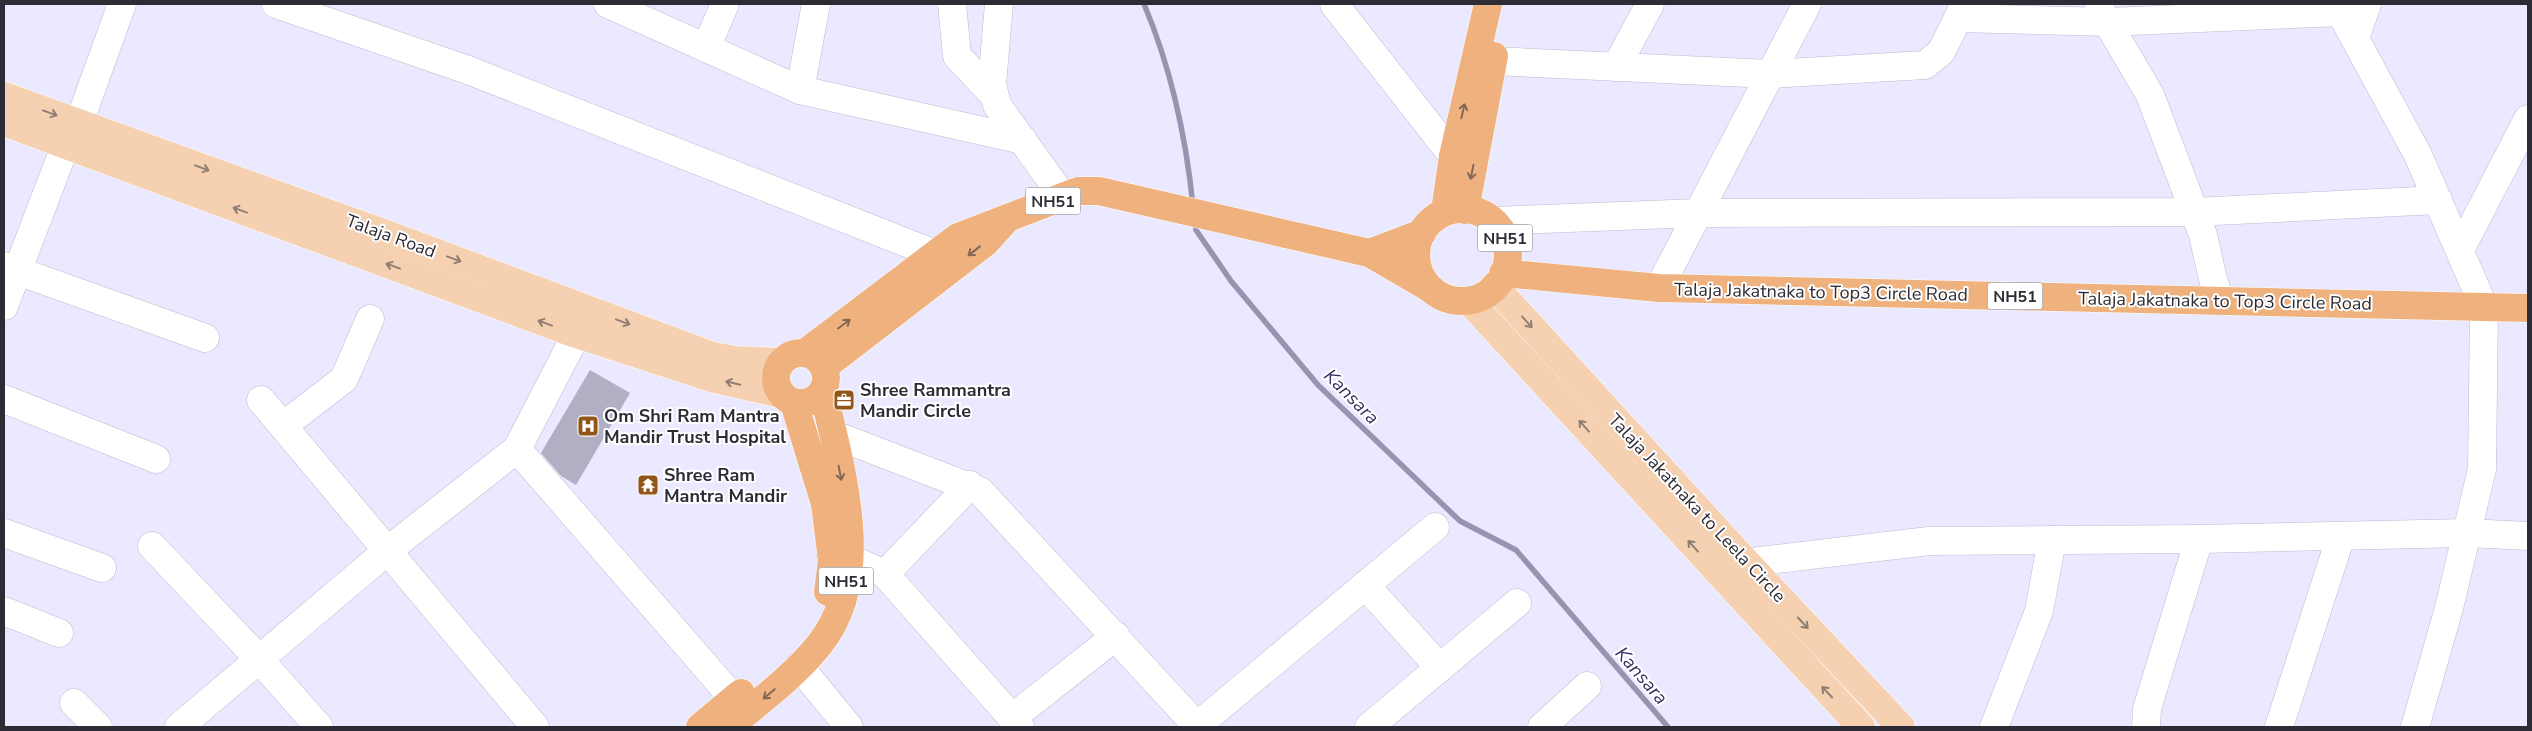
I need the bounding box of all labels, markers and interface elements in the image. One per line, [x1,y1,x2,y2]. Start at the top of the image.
one-way arrow [1459,104,1468,120]
one-way arrow [41,109,57,118]
one-way arrow [1467,163,1477,179]
one-way arrow [194,164,210,173]
road number: NH51 [1026,188,1080,215]
one-way arrow [233,205,249,214]
street label: Talaja Road [343,209,439,263]
road number: NH51 [1478,224,1532,252]
one-way arrow [968,246,981,257]
one-way arrow [446,255,461,264]
one-way arrow [386,261,401,270]
street label: Talaja Jakatnaka to Top3 Circle Road [1674,277,1968,307]
road number: NH51 [1988,282,2042,310]
street label: Talaja Jakatnaka to Top3 Circle Road [2078,286,2372,316]
one-way arrow [1521,316,1533,329]
one-way arrow [538,318,553,327]
one-way arrow [614,318,630,327]
one-way arrow [837,318,850,329]
water label: Kansara [1318,363,1385,430]
one-way arrow [726,378,742,387]
place label: Shree Rammantra Mandir Circle [860,378,1011,423]
office icon: Shree Rammantra Mandir Circle [832,388,856,412]
place label: Om Shri Ram Mantra Mandir Trust Hospital [604,404,786,449]
street label: Talaja Jakatnaka to Leela Circle [1603,408,1791,608]
hospital icon: Om Shri Ram Mantra Mandir Trust Hospital [576,414,600,438]
one-way arrow [1578,420,1590,433]
place label: Shree Ram Mantra Mandir [664,463,787,508]
one-way arrow [836,465,846,481]
temple icon: Shree Ram Mantra Mandir [636,473,660,497]
one-way arrow [1688,540,1699,553]
road number: NH51 [818,568,874,594]
one-way arrow [1797,616,1809,629]
water label: Kansara [1609,641,1674,710]
one-way arrow [1821,685,1833,698]
one-way arrow [762,688,775,699]

